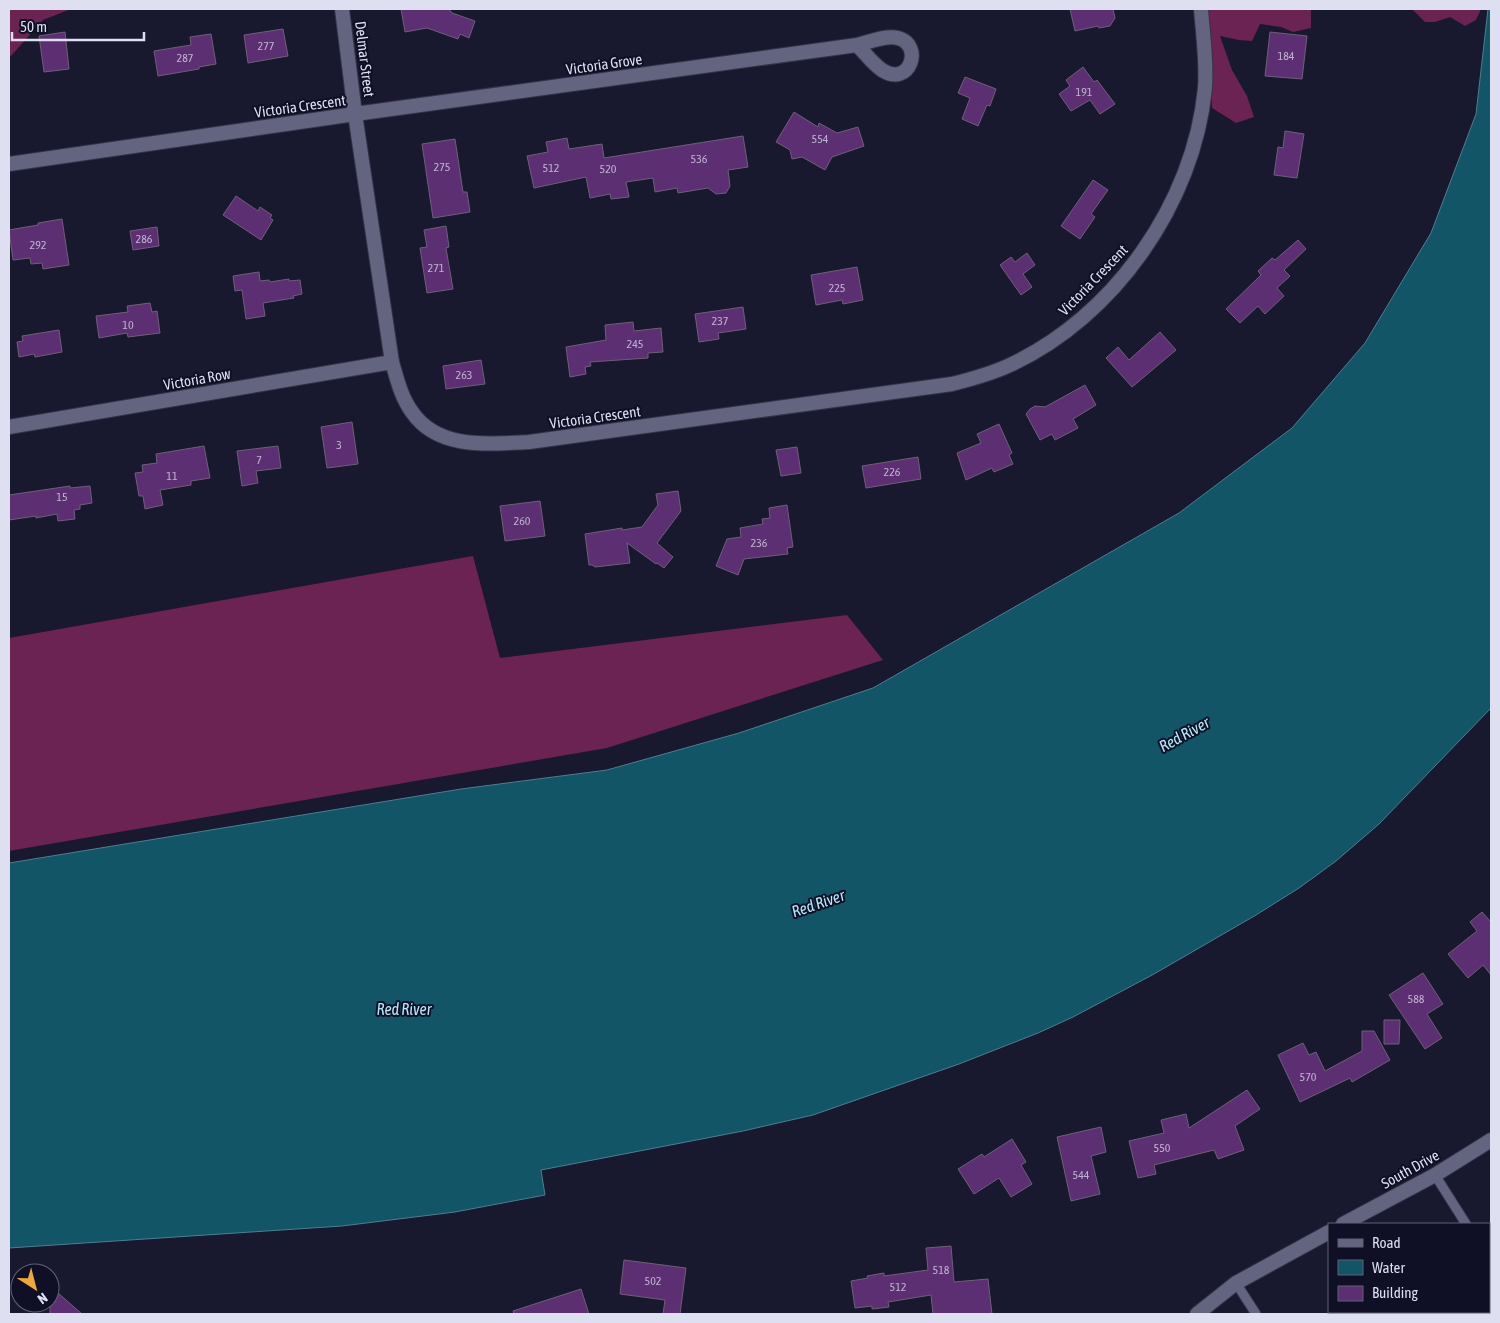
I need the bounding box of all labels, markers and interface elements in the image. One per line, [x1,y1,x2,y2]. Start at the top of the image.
scale bar [12,10,145,42]
text: 50 m [20,18,47,35]
street label: Delmar Street [352,20,378,98]
house number: 277 [258,39,275,53]
house number: 184 [1278,49,1295,63]
street label: Victoria Grove [565,50,643,78]
house number: 287 [177,51,194,65]
house number: 191 [1076,85,1093,99]
street label: Victoria Crescent [253,91,347,121]
house number: 554 [812,132,829,146]
house number: 536 [691,152,708,166]
house number: 275 [434,160,450,174]
house number: 512 [543,161,559,175]
house number: 520 [600,162,617,176]
house number: 286 [136,232,153,246]
house number: 292 [30,238,46,252]
street label: Victoria Crescent [1055,241,1131,319]
house number: 271 [428,261,445,275]
house number: 225 [829,281,845,295]
house number: 237 [712,314,729,328]
house number: 10 [122,318,134,332]
house number: 245 [627,337,643,351]
street label: Victoria Row [162,365,232,393]
house number: 263 [456,368,472,382]
street label: Victoria Crescent [548,402,642,432]
house number: 3 [336,438,342,452]
house number: 7 [256,453,262,467]
house number: 226 [884,465,901,479]
house number: 11 [166,469,178,483]
house number: 15 [56,490,68,504]
house number: 260 [514,514,531,528]
house number: 236 [751,536,768,550]
water label: Red River [1156,712,1213,755]
water label: Red River [789,885,848,920]
house number: 588 [1408,992,1425,1006]
water label: Red River [377,1000,433,1018]
house number: 570 [1300,1070,1317,1084]
house number: 550 [1154,1141,1171,1155]
street label: South Drive [1378,1146,1442,1192]
house number: 544 [1073,1168,1090,1182]
legend [1328,1223,1490,1313]
text: Road [1372,1234,1401,1251]
text: Water [1372,1259,1405,1276]
north arrow [10,1263,60,1313]
house number: 518 [933,1263,950,1277]
house number: 502 [645,1274,661,1288]
house number: 512 [890,1280,906,1294]
text: Building [1372,1284,1418,1301]
text: N [35,1290,51,1307]

